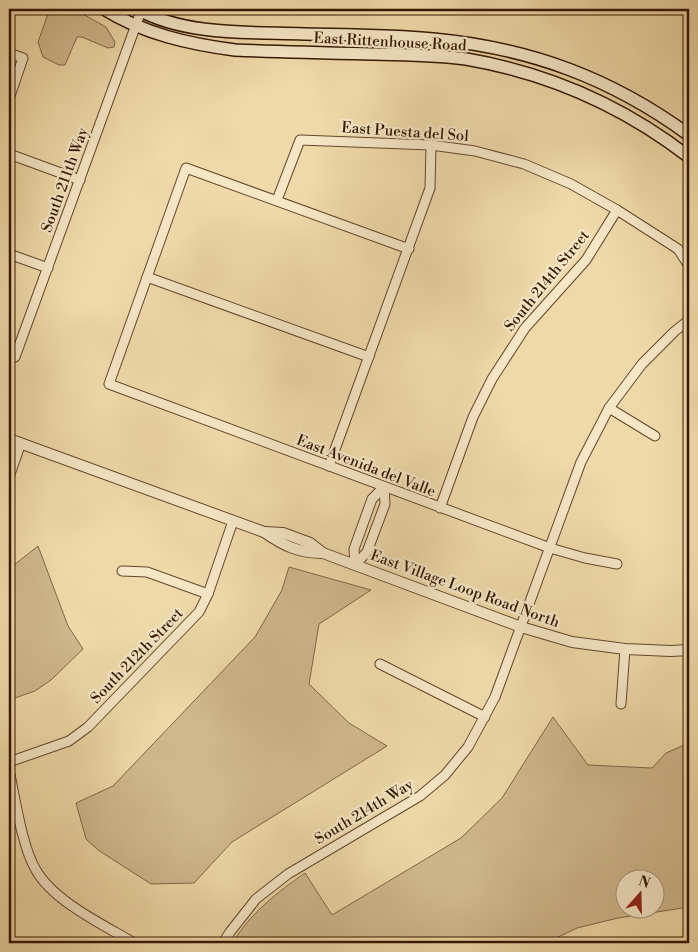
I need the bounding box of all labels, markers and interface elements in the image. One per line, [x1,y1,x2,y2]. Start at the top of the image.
street label: East Rittenhouse Road [313,29,467,56]
street label: East Puesta del Sol [341,118,470,146]
street label: South 211th Way [37,124,93,235]
street label: South 214th Street [500,226,594,336]
street label: East Avenida del Valle [294,431,438,501]
street label: East Village Loop Road North [368,546,562,632]
street label: South 212th Street [87,604,188,708]
street label: South 214th Way [311,775,417,849]
north arrow [616,870,666,920]
text: N [636,872,652,893]

